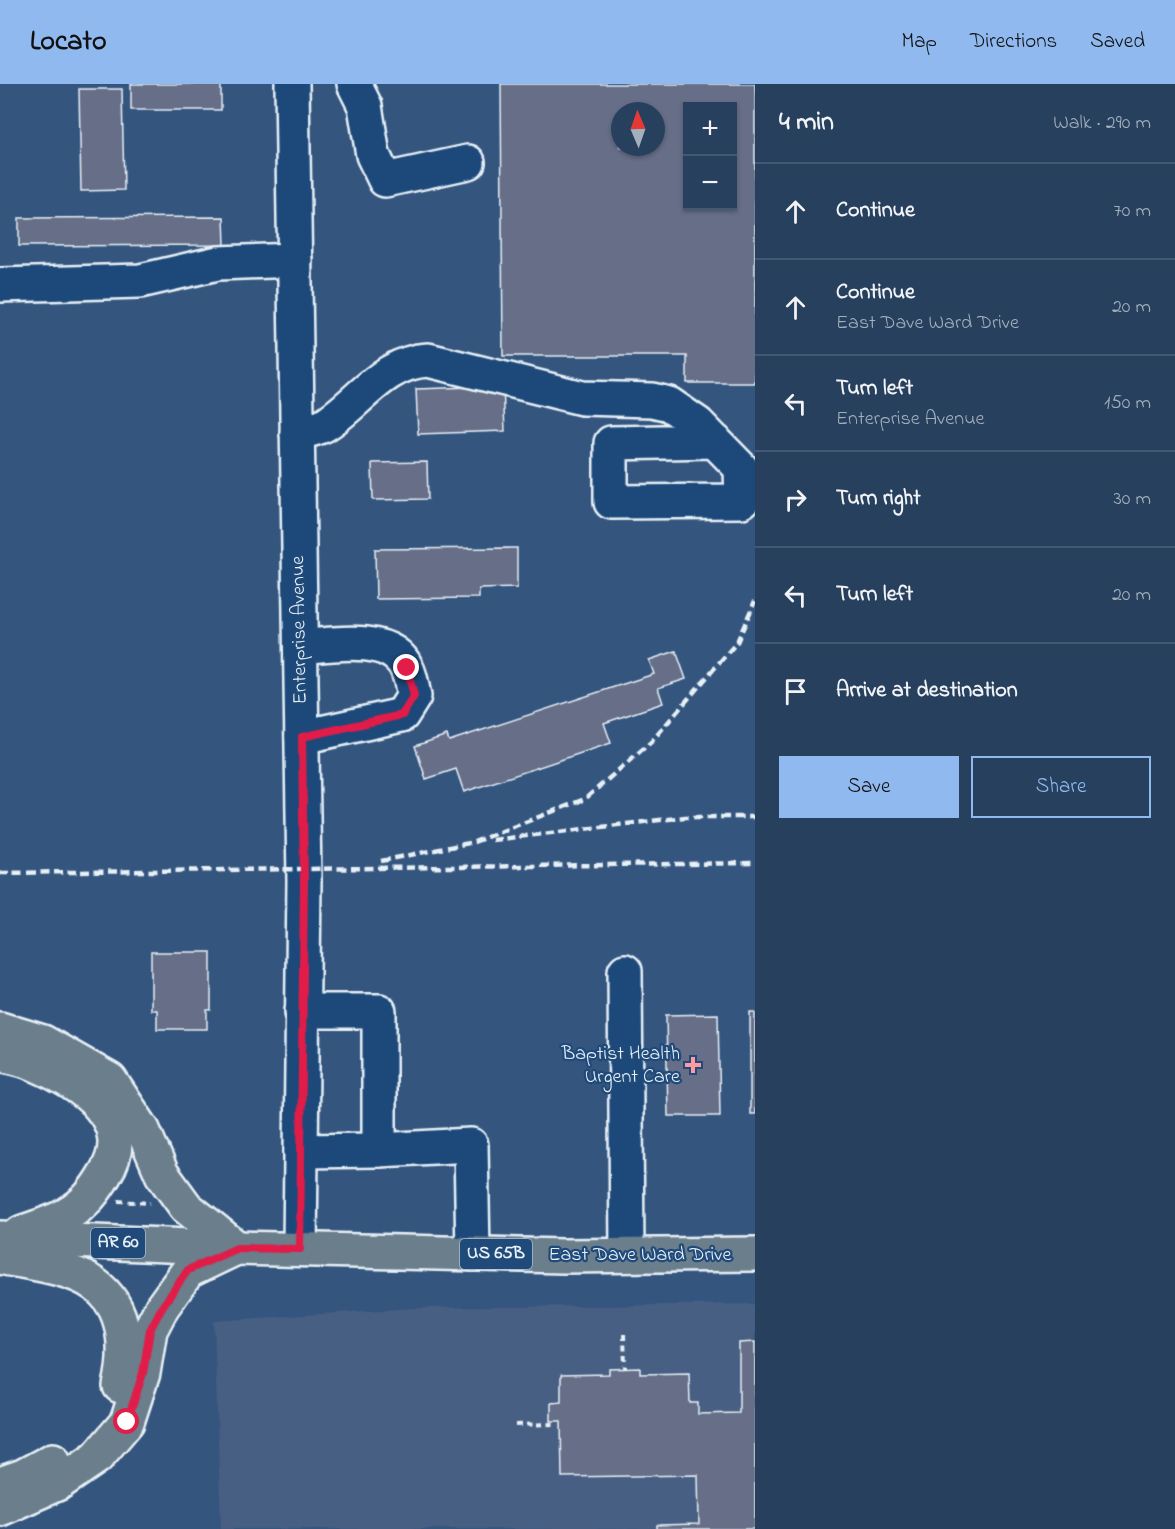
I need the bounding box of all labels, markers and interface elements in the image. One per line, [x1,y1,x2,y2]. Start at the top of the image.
text: Locato [30,22,106,63]
text: Map [901,27,937,57]
text: Directions [970,27,1057,57]
text: Saved [1090,27,1145,57]
north arrow [611,102,665,156]
map controls [683,102,737,210]
button: + [683,102,737,156]
text: 4 min [779,104,834,142]
text: Walk · 290 m [1053,109,1151,138]
button: − [683,156,737,210]
icon: ahead [779,195,812,228]
text: Continue [836,195,915,227]
text: 70 m [1114,197,1151,226]
text: Continue [836,277,915,309]
icon: ahead [779,291,812,324]
text: 20 m [1112,293,1151,322]
text: East Dave Ward Drive [836,309,1019,338]
text: Turn left [836,373,913,405]
icon: left [779,387,812,420]
text: 150 m [1104,389,1151,418]
text: Enterprise Avenue [836,405,984,434]
icon: right [779,483,812,516]
text: Turn right [836,483,921,515]
text: 30 m [1114,485,1151,514]
street label: Enterprise Avenue [284,555,316,704]
icon: left [779,579,812,612]
text: Turn left [836,579,913,611]
text: 20 m [1112,581,1151,610]
route end [393,654,419,680]
icon: arrive [779,675,812,708]
text: Arrive at destination [836,675,1018,707]
button: Save [779,756,959,818]
button: Share [971,756,1151,818]
place label: Baptist Health Urgent Care [561,1040,680,1093]
marker: Baptist Health Urgent Care [684,1056,702,1074]
road number: AR 60 [91,1228,145,1258]
road number: US 65B [460,1239,532,1269]
street label: East Dave Ward Drive [548,1241,732,1270]
route start [113,1408,139,1434]

